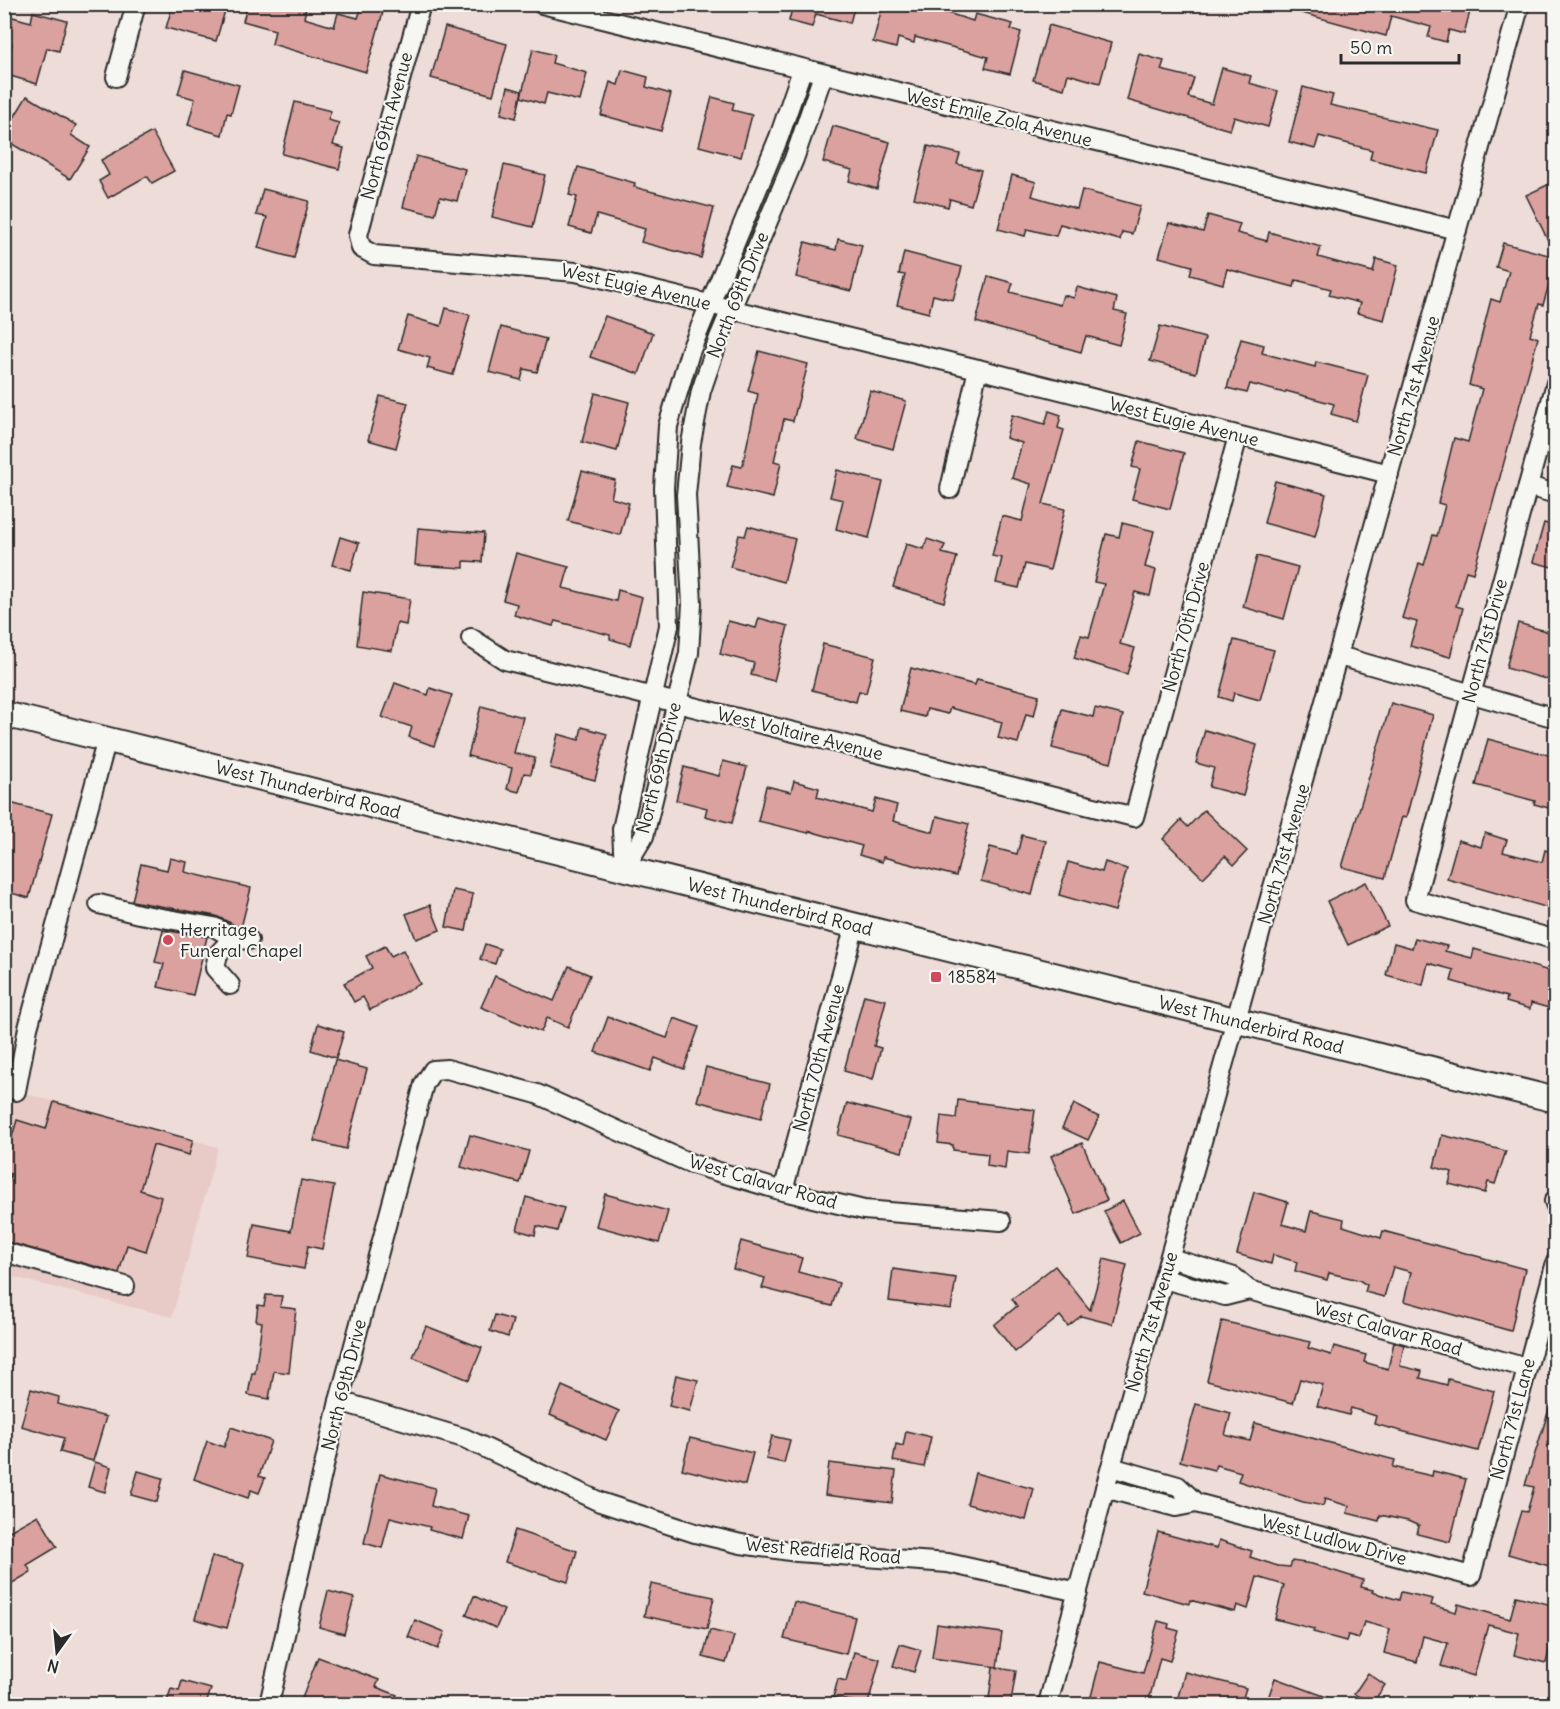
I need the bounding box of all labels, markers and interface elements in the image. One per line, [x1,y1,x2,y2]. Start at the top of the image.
scale bar [1341,27,1460,65]
text: 50 m [1350,36,1392,59]
street label: North 69th Avenue [356,49,417,202]
street label: West Emile Zola Avenue [904,83,1095,152]
street label: North 69th Drive [702,228,773,361]
street label: West Eugie Avenue [559,258,713,315]
street label: North 71st Avenue [1382,313,1445,459]
street label: West Eugie Avenue [1107,392,1261,451]
street label: North 70th Drive [1157,559,1214,695]
street label: North 71st Drive [1457,576,1512,705]
street label: North 69th Drive [631,700,686,836]
street label: West Voltaire Avenue [715,702,885,765]
street label: West Thunderbird Road [213,755,404,824]
street label: North 71st Avenue [1252,781,1315,927]
street label: West Thunderbird Road [685,872,876,941]
place label: Herritage Funeral Chapel [180,918,302,962]
marker: Herritage Funeral Chapel [161,933,175,947]
place label: 18584 [948,965,997,988]
marker: 18584 [929,970,943,984]
street label: North 70th Avenue [788,981,849,1134]
street label: West Thunderbird Road [1156,990,1347,1059]
street label: West Calavar Road [686,1149,840,1214]
street label: North 71st Avenue [1120,1249,1183,1395]
street label: West Calavar Road [1311,1296,1465,1361]
street label: North 69th Drive [316,1317,371,1453]
street label: North 71st Lane [1485,1356,1540,1482]
street label: West Ludlow Drive [1259,1509,1409,1570]
street label: West Redfield Road [744,1532,902,1569]
north arrow [27,1622,87,1682]
text: N [45,1655,61,1678]

